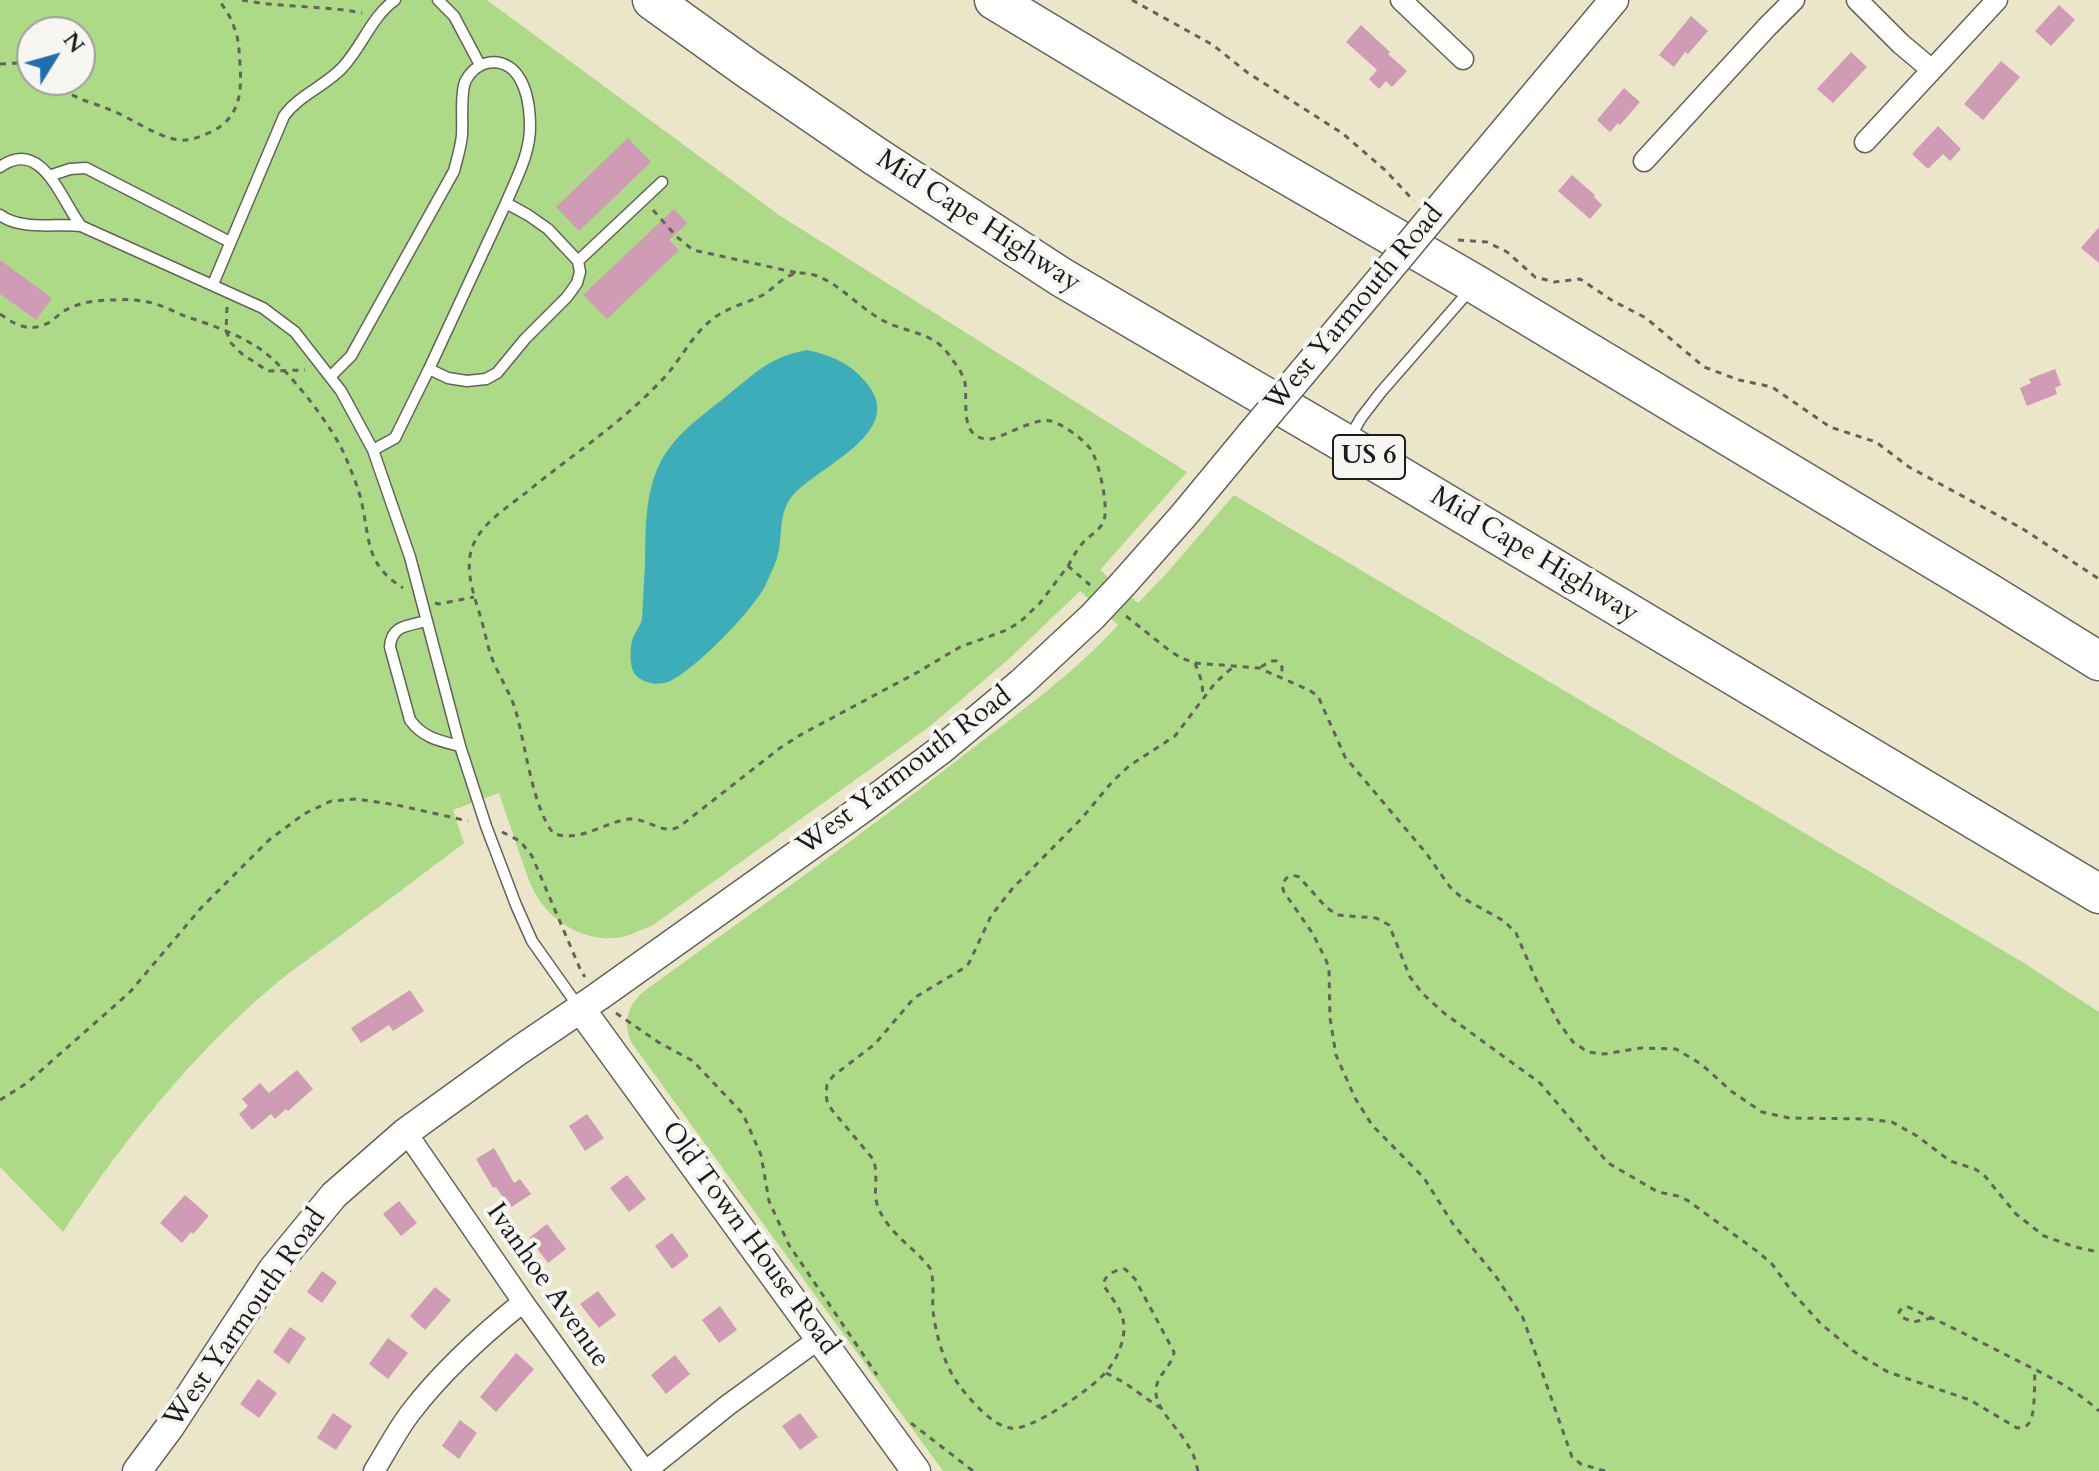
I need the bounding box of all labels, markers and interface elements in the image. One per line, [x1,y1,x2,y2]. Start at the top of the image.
north arrow [16,16,96,96]
text: N [56,26,91,59]
street label: Mid Cape Highway [869,143,1087,301]
street label: West Yarmouth Road [1259,199,1451,419]
road number: US 6 [1333,435,1405,479]
street label: Mid Cape Highway [1424,481,1644,631]
street label: West Yarmouth Road [791,680,1019,864]
street label: Old Town House Road [653,1116,845,1362]
street label: Ivanhoe Avenue [478,1197,616,1375]
street label: West Yarmouth Road [158,1203,334,1435]

